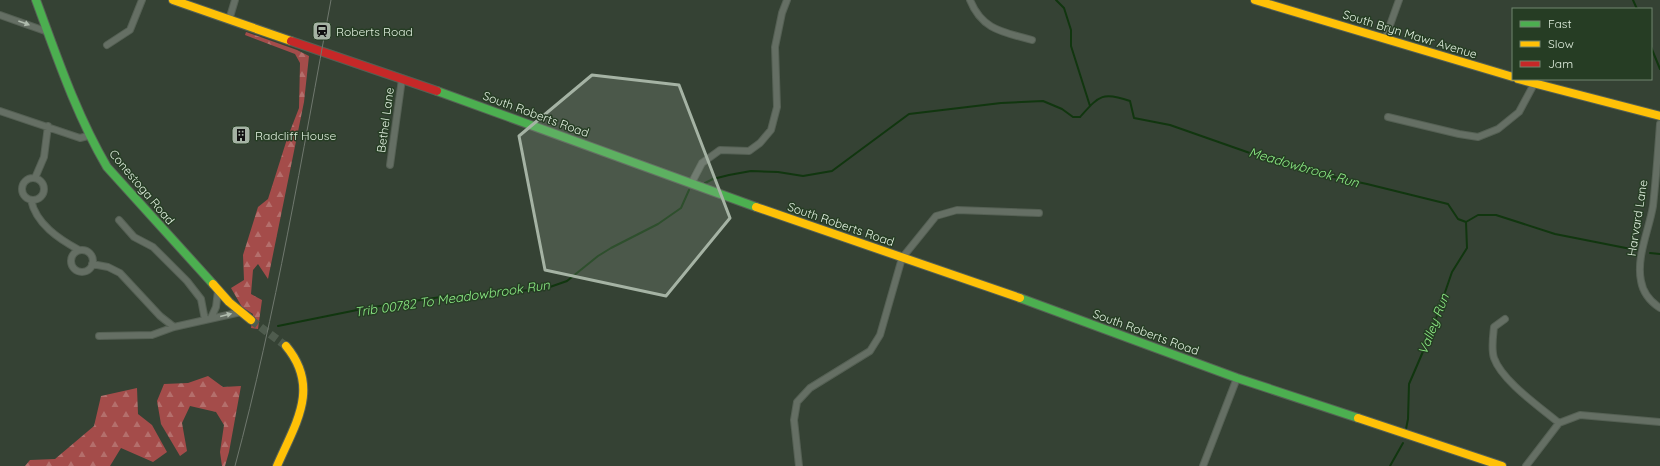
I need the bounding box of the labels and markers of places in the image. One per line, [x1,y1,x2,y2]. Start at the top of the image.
station icon: Roberts Road [311,20,333,42]
place label: Roberts Road [336,24,413,39]
building icon: Radcliff House [230,124,252,146]
place label: Radcliff House [255,128,336,143]

